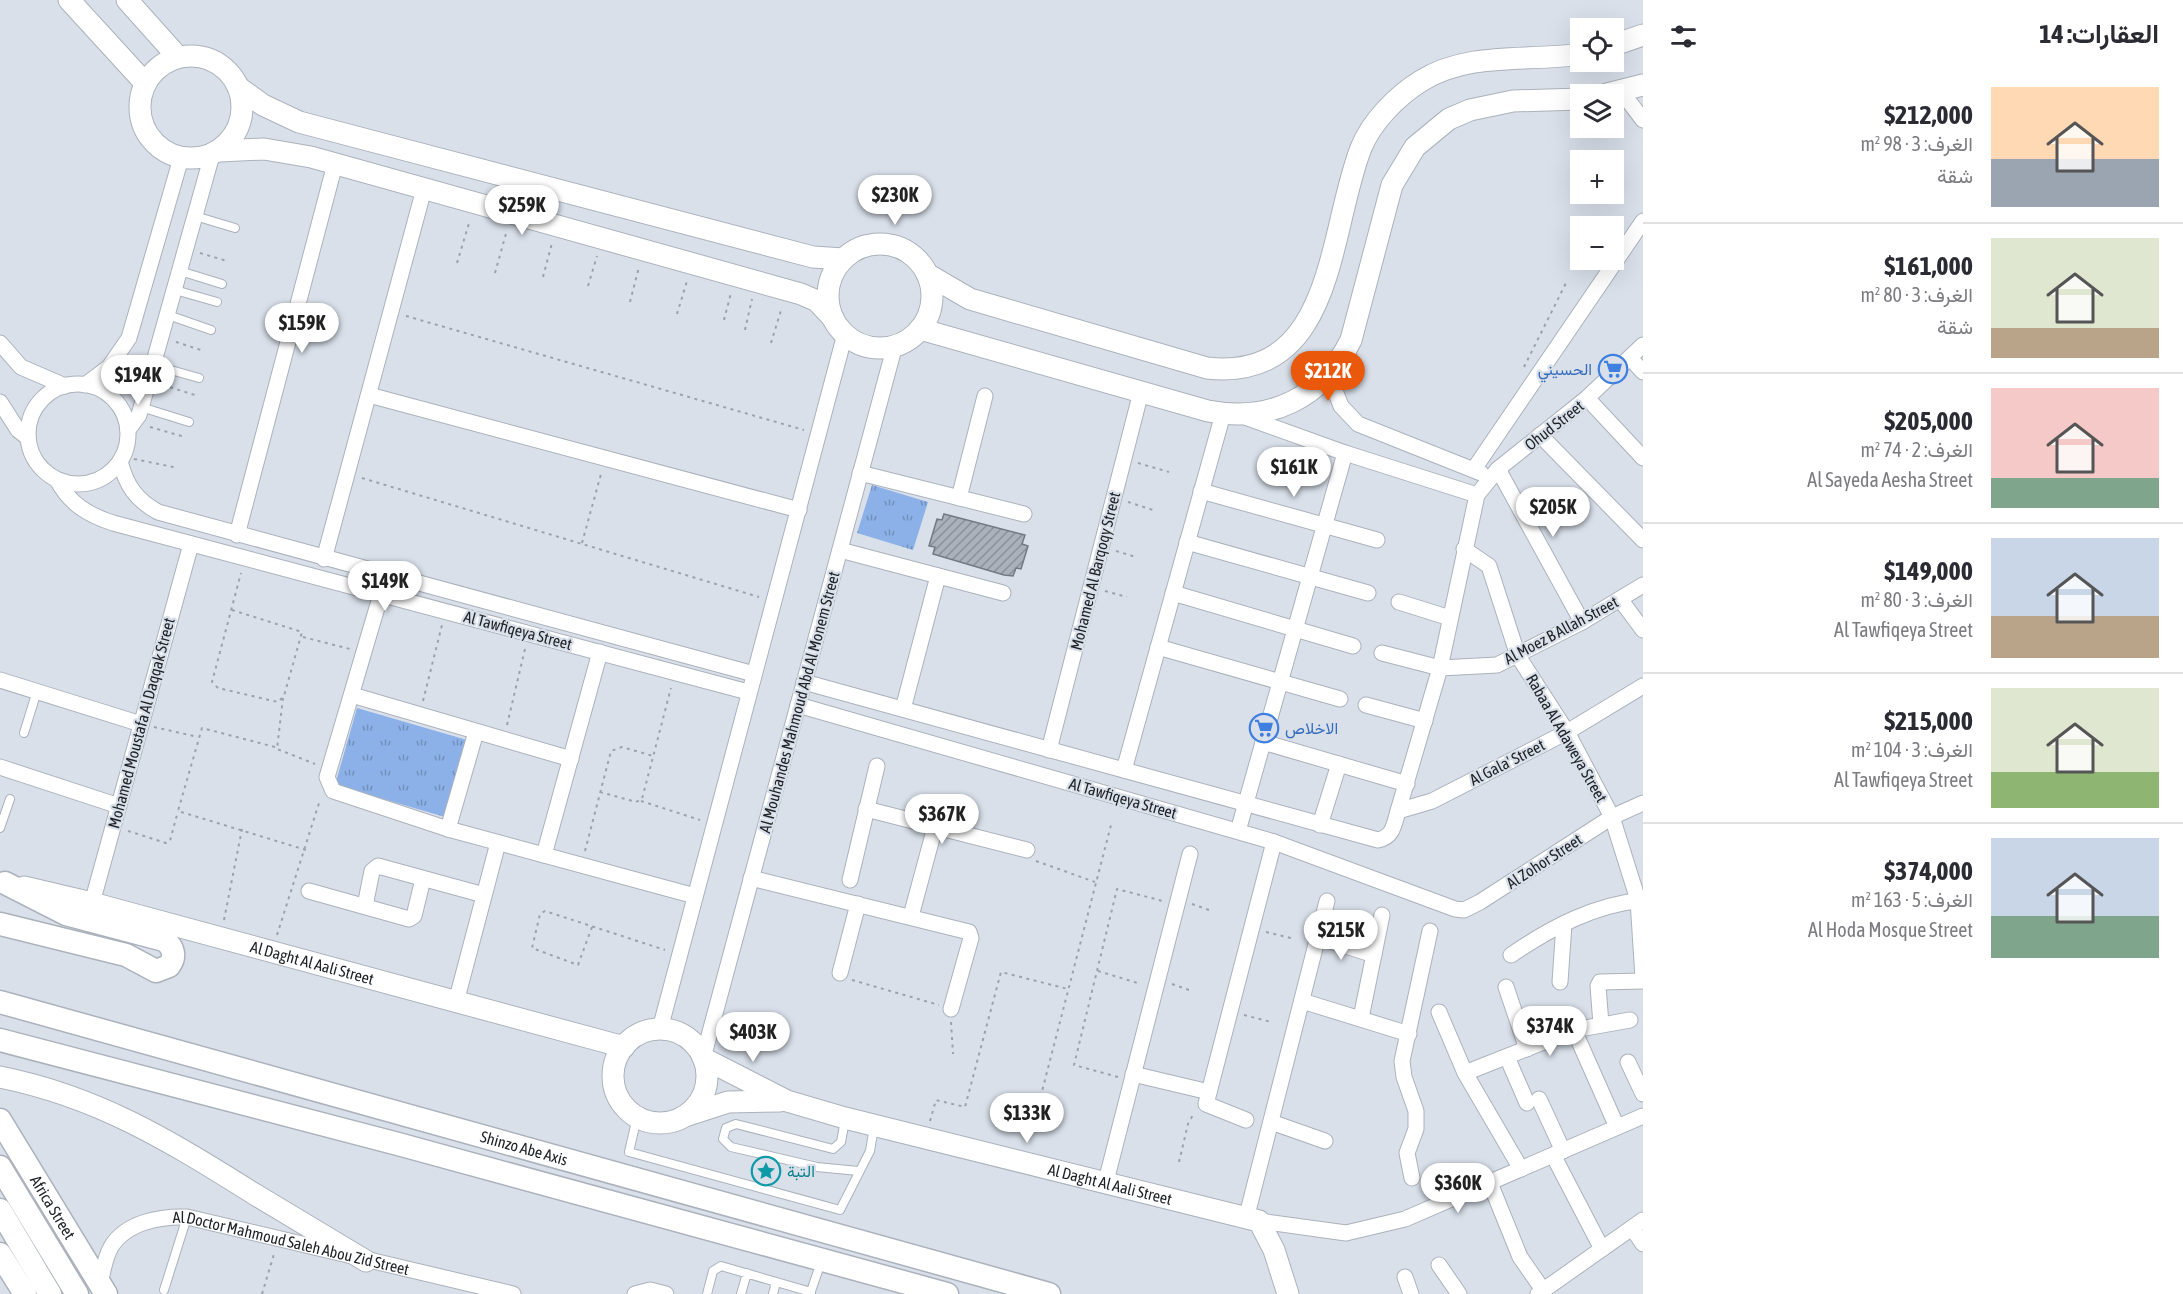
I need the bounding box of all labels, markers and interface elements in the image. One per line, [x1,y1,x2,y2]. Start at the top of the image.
map controls [1570,18,1624,270]
button: locate [1570,18,1624,72]
text: العقارات: 14 [2039,19,2159,49]
icon: filters [1667,20,1700,53]
button: layers [1570,84,1624,138]
text: $212,000 [1884,100,1973,130]
icon: home [2039,111,2111,183]
text: الغرف: 3 · 98 m² [1860,132,1973,155]
button: + [1570,150,1624,204]
text: شقة [1937,164,1973,187]
pin: $230K [853,175,937,226]
text: $230K [872,183,918,206]
pin: $259K [480,185,564,236]
text: $259K [499,193,545,216]
button: − [1570,216,1624,270]
text: $161,000 [1884,251,1973,281]
icon: home [2039,262,2111,334]
text: الغرف: 3 · 80 m² [1860,283,1973,306]
pin: $159K [260,303,344,354]
text: $159K [279,311,325,334]
text: شقة [1937,315,1973,338]
pin: $212K [1286,351,1370,402]
supermarket icon: الحسيني [1597,353,1629,385]
pin: $194K [96,355,180,406]
text: $212K [1305,359,1351,382]
place label: الحسيني [1538,360,1592,383]
text: $194K [115,363,161,386]
street label: Ohud Street [1521,396,1587,454]
text: $205,000 [1884,406,1973,436]
icon: home [2039,412,2111,484]
text: الغرف: 2 · 74 m² [1860,438,1973,461]
pin: $161K [1252,447,1336,498]
text: $161K [1271,455,1317,478]
text: Al Sayeda Aesha Street [1807,468,1973,491]
pin: $205K [1511,487,1595,538]
street label: Mohamed Al Barqoqy Street [1067,490,1124,652]
text: $205K [1530,495,1576,518]
text: $149,000 [1884,556,1973,586]
pin: $149K [343,561,427,612]
icon: home [2039,562,2111,634]
text: $149K [362,569,408,592]
street label: Al Mouhandes Mahmoud Abd Al Monem Street [755,569,843,835]
text: الغرف: 3 · 80 m² [1860,588,1973,611]
street label: Al Moez B Allah Street [1501,592,1621,668]
street label: Al Tawfiqeya Street [462,607,574,654]
street label: Mohamed Moustafa Al Daqqak Street [104,615,179,831]
text: Al Tawfiqeya Street [1834,618,1973,641]
street label: Rabaa Al Adaweya Street [1522,671,1611,806]
text: $215,000 [1884,706,1973,736]
supermarket icon: الاخلاص [1248,712,1280,744]
icon: home [2039,712,2111,784]
place label: الاخلاص [1285,719,1338,739]
street label: Al Gala' Street [1466,735,1548,789]
text: الغرف: 3 · 104 m² [1851,738,1973,761]
text: Al Tawfiqeya Street [1834,768,1973,791]
street label: Al Tawfiqeya Street [1067,774,1179,823]
pin: $367K [900,794,984,845]
text: $367K [919,802,965,825]
street label: Al Zohor Street [1503,830,1585,892]
text: $374,000 [1884,856,1973,886]
icon: home [2039,862,2111,934]
text: الغرف: 5 · 163 m² [1851,888,1973,911]
pin: $215K [1299,910,1383,961]
text: $215K [1318,918,1364,941]
text: Al Hoda Mosque Street [1808,918,1973,941]
street label: Al Daght Al Aali Street [249,937,376,988]
pin: $374K [1508,1006,1592,1057]
pin: $403K [711,1012,795,1063]
text: $374K [1527,1014,1573,1037]
text: $403K [730,1020,776,1043]
pin: $133K [985,1093,1069,1144]
text: $133K [1004,1101,1050,1124]
street label: Shinzo Abe Axis [478,1127,570,1169]
place icon: التبة [750,1155,782,1187]
street label: Al Daght Al Aali Street [1046,1160,1174,1208]
place label: التبة [787,1162,815,1181]
pin: $360K [1416,1163,1500,1214]
text: $360K [1435,1171,1481,1194]
street label: Africa Street [27,1172,80,1243]
street label: Al Doctor Mahmoud Saleh Abou Zid Street [172,1208,411,1278]

